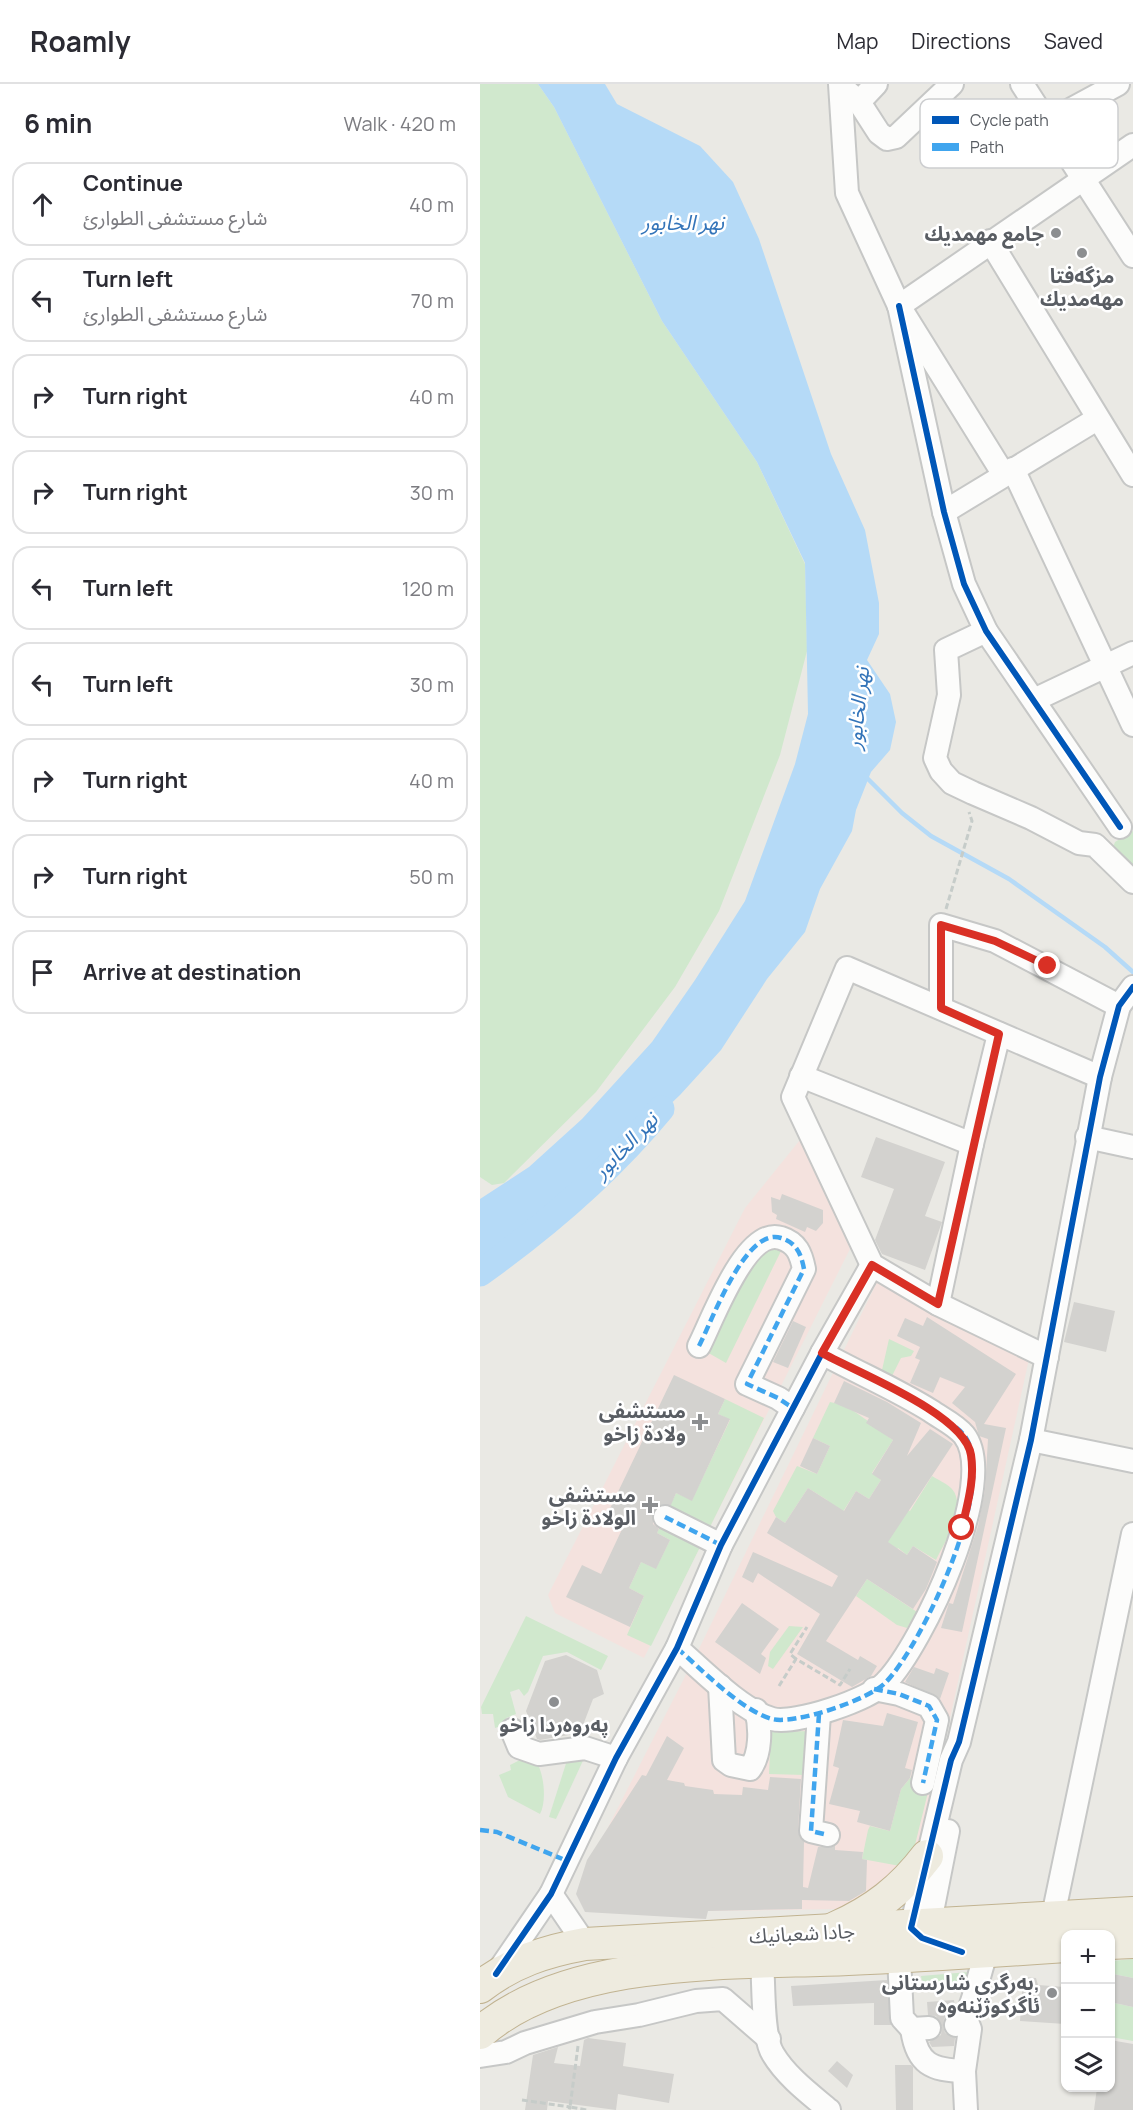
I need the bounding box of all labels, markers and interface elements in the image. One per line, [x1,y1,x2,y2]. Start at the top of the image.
text: Roamly [30,22,131,60]
text: Map [837,27,878,55]
text: Directions [911,27,1011,55]
text: Saved [1044,27,1103,55]
legend [920,99,1118,168]
text: 6 min [24,105,92,141]
text: Cycle path [970,109,1049,131]
text: Walk · 420 m [344,110,456,137]
text: Path [970,136,1004,158]
text: Continue [83,168,183,198]
icon: ahead [26,188,59,221]
text: 40 m [409,191,454,218]
text: شارع مستشفى الطوارئ [83,204,267,231]
water label: نهر الخابور [640,208,725,236]
place label: جامع مهمديك [924,220,1044,249]
marker: جامع مهمديك [1049,226,1063,240]
marker: مزگەفتا مهەمدیك [1075,246,1089,260]
place label: مزگەفتا مهەمدیك [1040,262,1124,312]
text: Turn left [83,264,173,294]
icon: left [26,284,59,317]
text: 70 m [411,287,454,314]
text: شارع مستشفى الطوارئ [83,300,267,327]
icon: right [26,380,59,413]
text: Turn right [83,381,188,411]
text: 40 m [409,383,454,410]
icon: right [26,476,59,509]
text: Turn right [83,477,188,507]
text: 30 m [410,479,454,506]
icon: left [26,572,59,605]
text: Turn left [83,573,173,603]
text: 120 m [402,575,454,602]
water label: نهر الخابور [839,664,875,752]
icon: left [26,668,59,701]
text: Turn left [83,669,173,699]
text: 30 m [410,671,454,698]
icon: right [26,764,59,797]
text: Turn right [83,765,188,795]
text: 40 m [409,767,454,794]
icon: right [26,860,59,893]
text: Turn right [83,861,188,891]
text: 50 m [409,863,454,890]
route end [1034,952,1060,978]
icon: arrive [26,956,59,989]
text: Arrive at destination [83,957,301,987]
water label: نهر الخابور [585,1105,665,1186]
place label: مستشفى ولادة زاخو [599,1397,686,1447]
marker: مستشفى ولادة زاخو [691,1413,709,1431]
place label: مستشفى الولادة زاخو [542,1481,636,1531]
marker: مستشفى الولادة زاخو [641,1496,659,1514]
route start [948,1514,974,1540]
marker: په‌روه‌ردا زاخو [547,1695,561,1709]
place label: په‌روه‌ردا زاخو [499,1711,609,1738]
street label: جادا شعبانيك [748,1917,856,1949]
map controls [1061,1930,1115,2092]
button: + [1061,1930,1115,1984]
place label: بەرگری شارستانی, ئاگرکوژێنەوە [882,1969,1040,2019]
button: − [1061,1984,1115,2038]
marker: بەرگری شارستانی, ئاگرکوژێنەوە [1045,1986,1059,2000]
button: layers [1061,2038,1115,2092]

